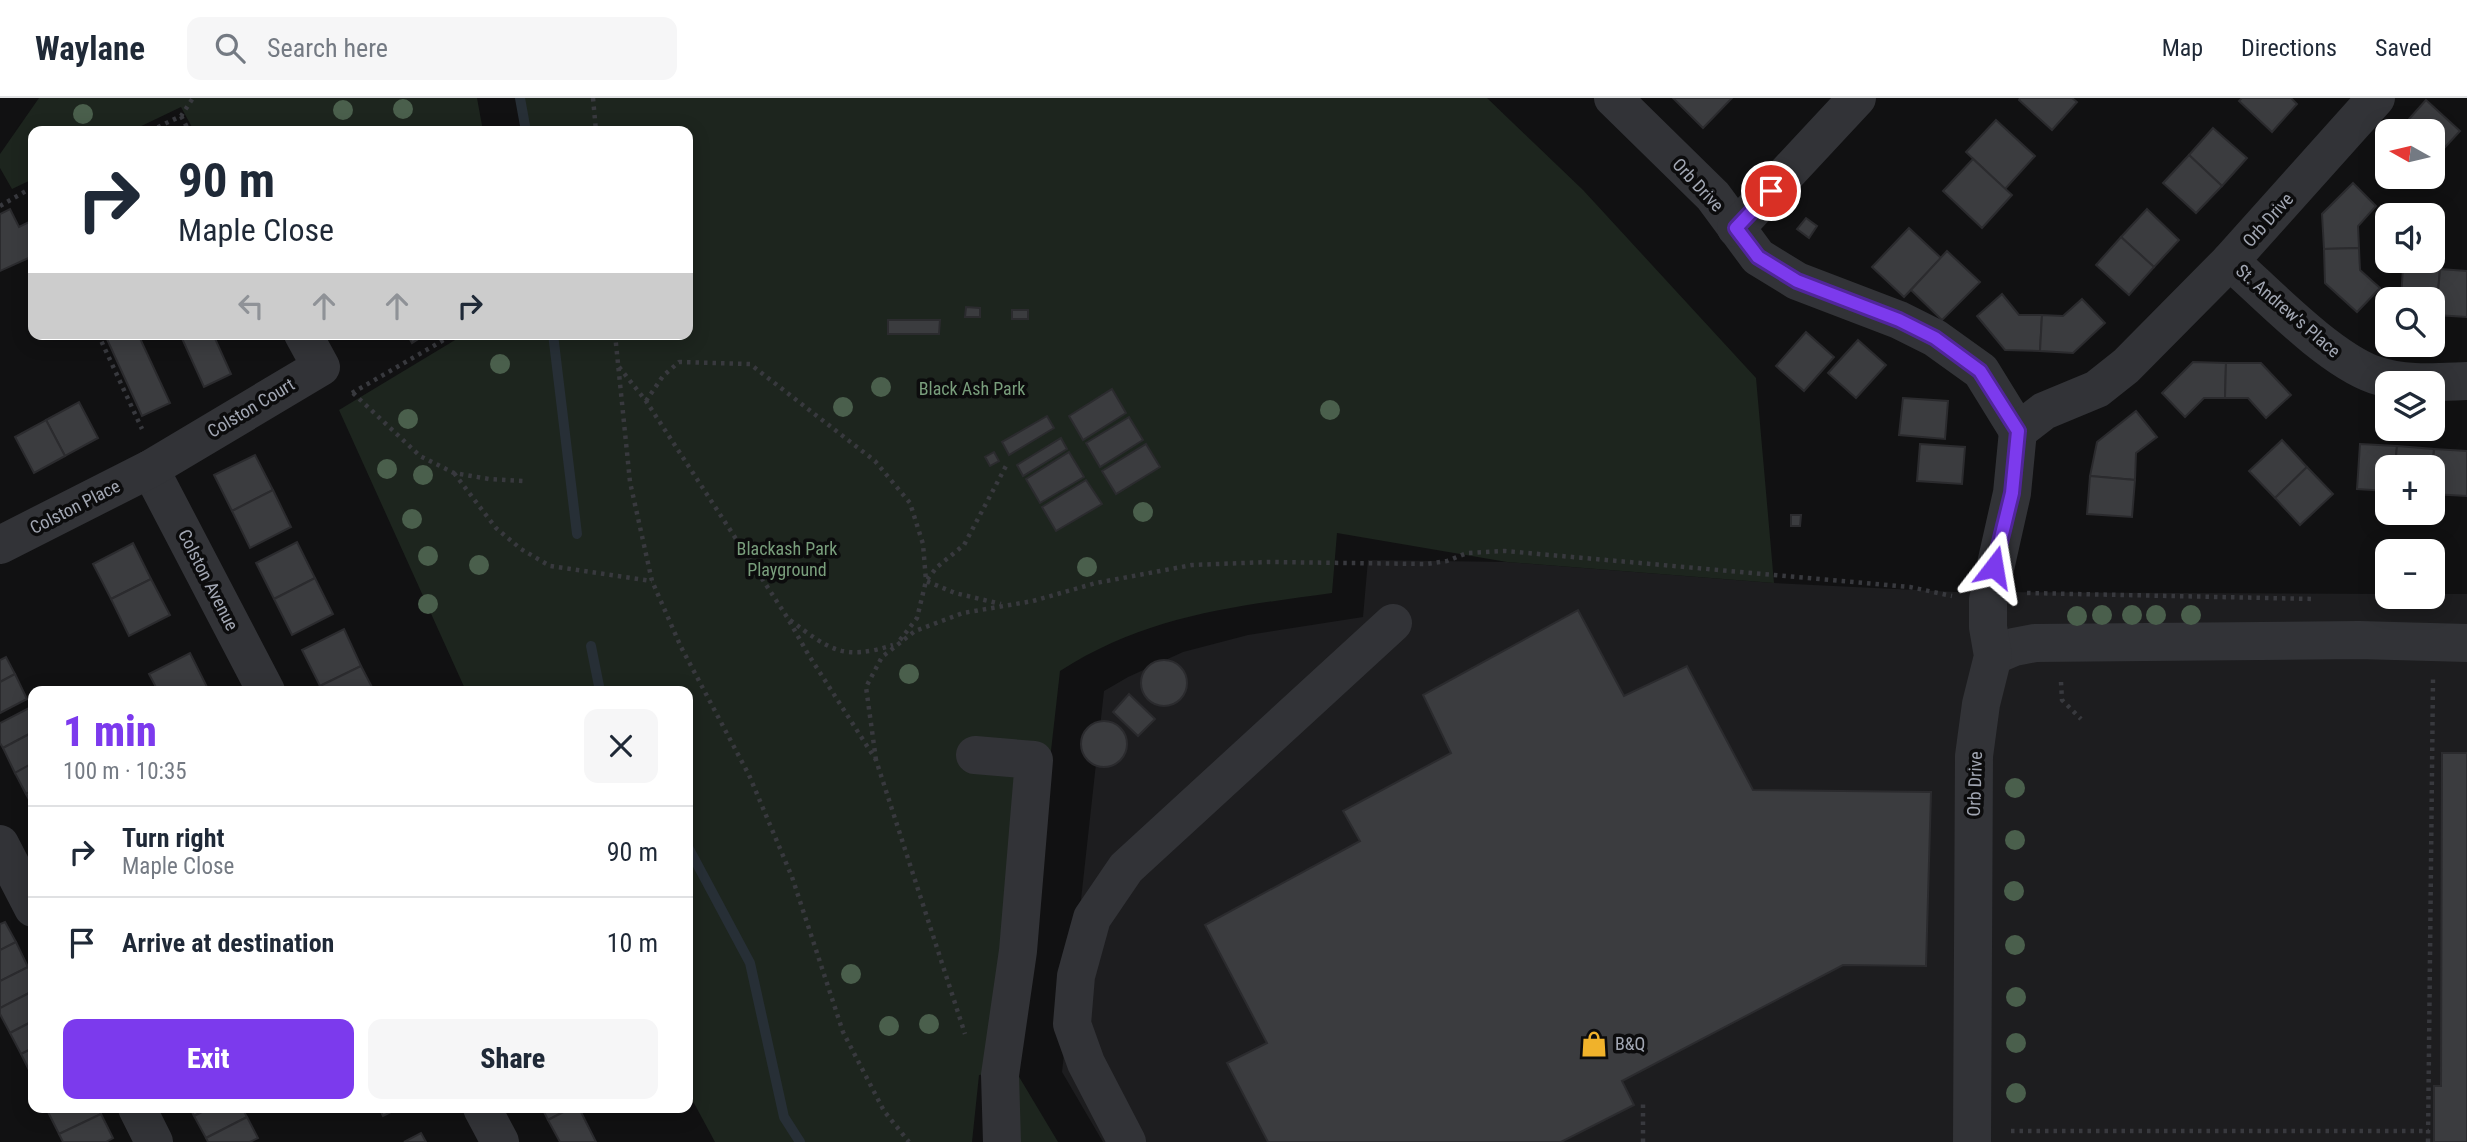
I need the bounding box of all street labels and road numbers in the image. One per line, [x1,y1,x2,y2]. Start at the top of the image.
street label: Orb Drive [1668,154,1728,216]
street label: Orb Drive [2238,188,2297,251]
street label: St. Andrew's Place [2232,260,2345,362]
street label: Colston Court [203,373,298,442]
street label: Colston Place [26,475,123,538]
street label: Colston Avenue [174,526,243,634]
street label: Orb Drive [1963,751,1986,817]

